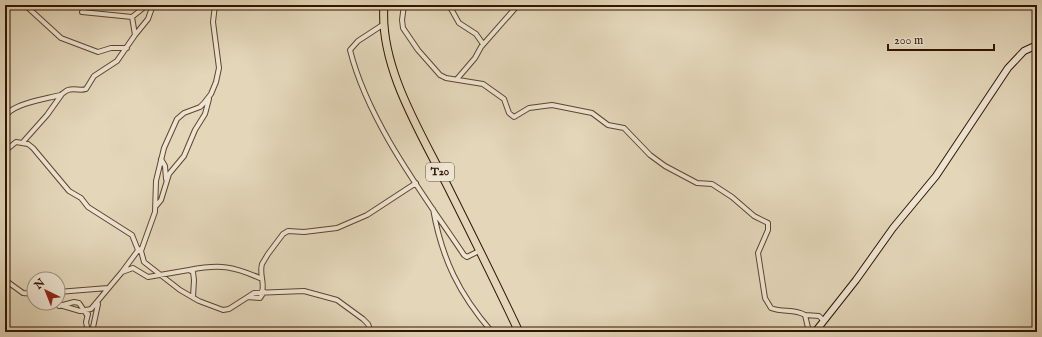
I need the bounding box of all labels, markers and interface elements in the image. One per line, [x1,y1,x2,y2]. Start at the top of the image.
scale bar [888,26,994,52]
text: 200 m [894,33,923,48]
road number: T20 [426,163,454,181]
north arrow [26,271,66,311]
text: N [31,276,48,293]

